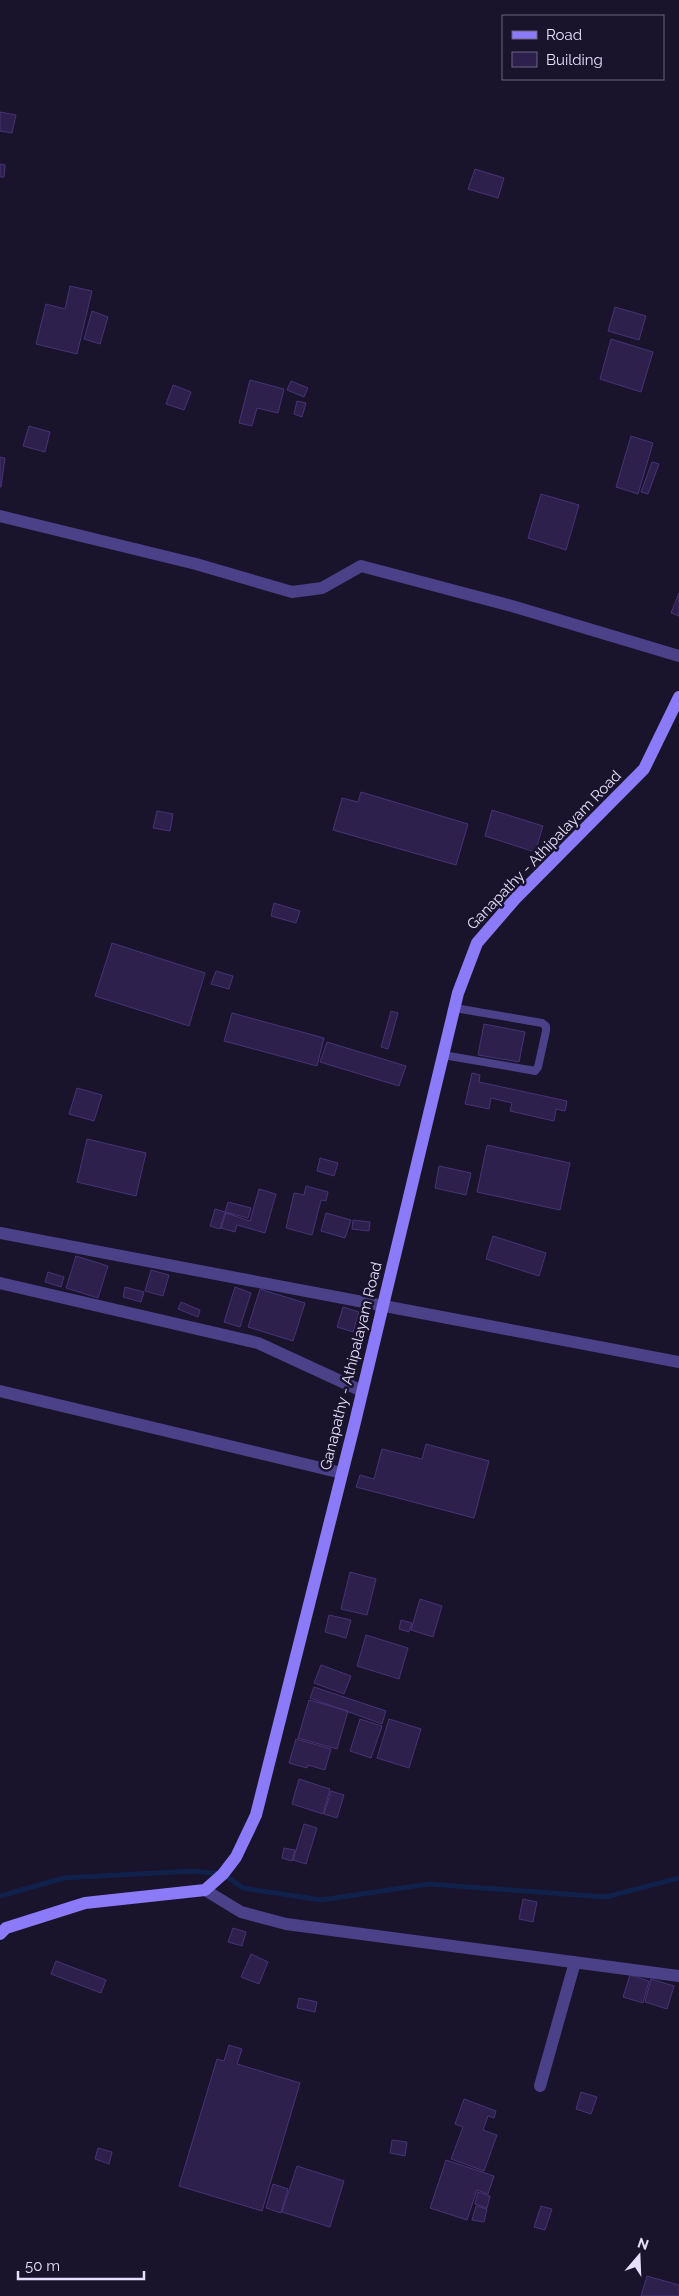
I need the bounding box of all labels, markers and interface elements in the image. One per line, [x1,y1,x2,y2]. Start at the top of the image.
legend [502,15,664,80]
text: Road [546,26,582,44]
text: Building [546,51,603,69]
street label: Ganapathy - Athipalayam Road [463,767,625,933]
street label: Ganapathy - Athipalayam Road [316,1260,386,1472]
north arrow [614,2231,664,2281]
text: N [636,2234,651,2253]
scale bar [18,2248,144,2280]
text: 50 m [25,2257,60,2275]

